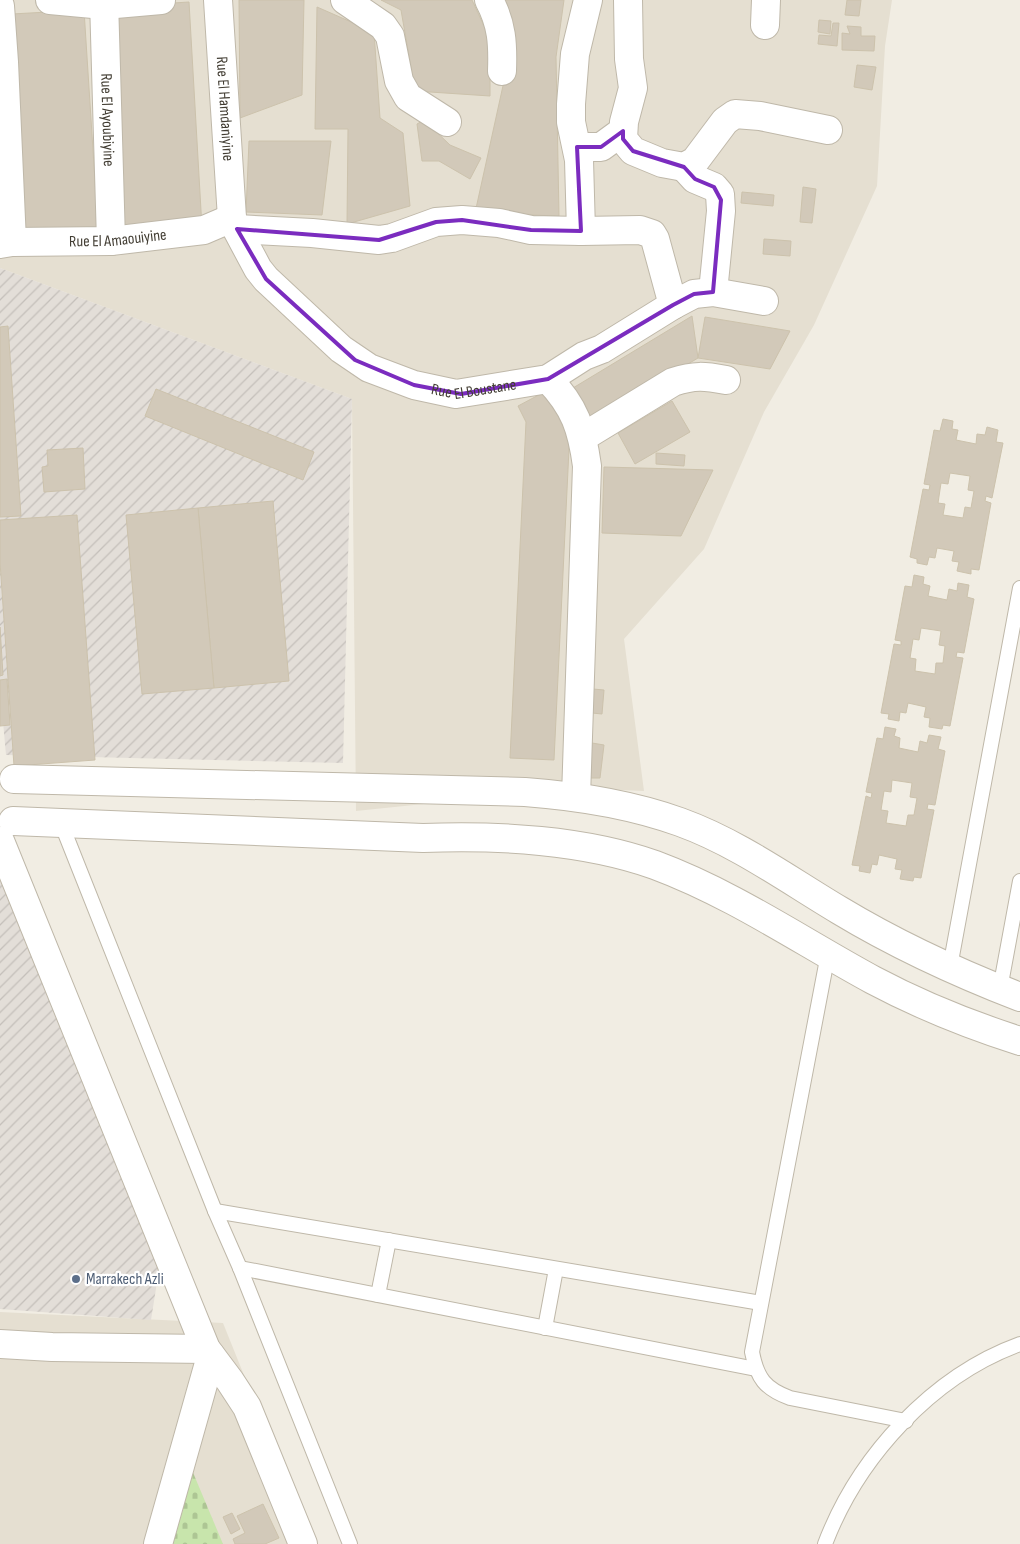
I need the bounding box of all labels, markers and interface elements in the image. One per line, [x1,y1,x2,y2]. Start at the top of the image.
street label: Rue El Hamdaniyine [212,56,238,162]
street label: Rue El Ayoubiyine [97,73,118,167]
street label: Rue El Amaouiyine [69,225,167,251]
street label: Rue El Boustane [430,375,518,404]
place label: Marrakech Azli [86,1270,164,1289]
marker: Marrakech Azli [70,1273,82,1285]

